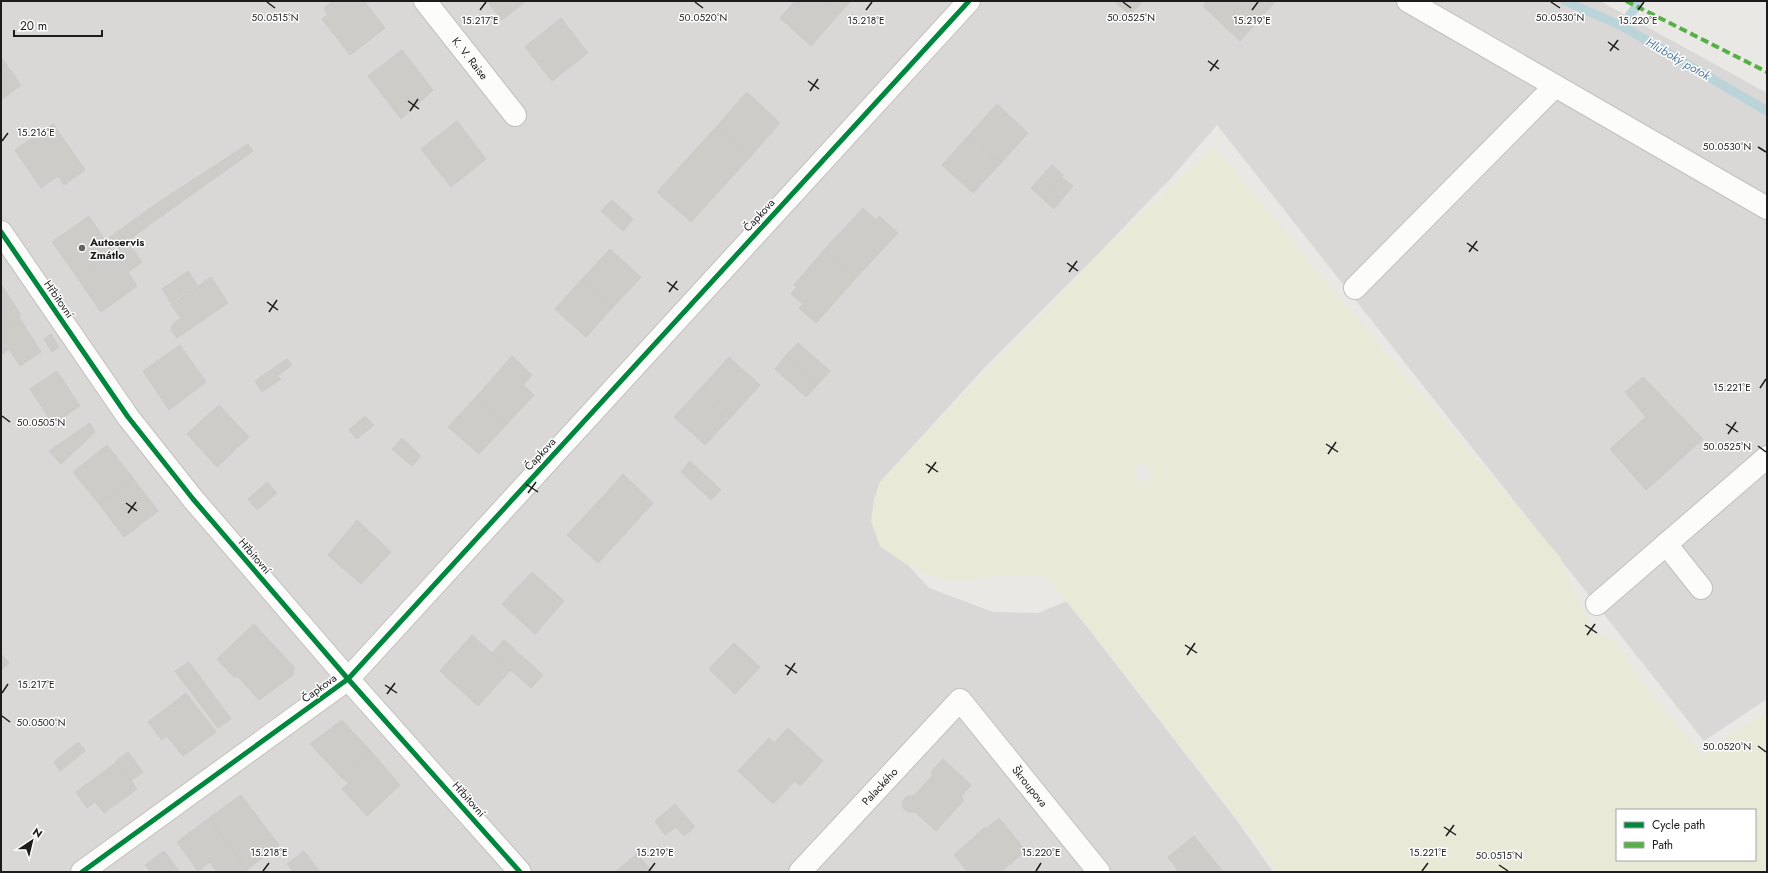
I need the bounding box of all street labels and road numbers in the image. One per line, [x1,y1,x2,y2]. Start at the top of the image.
street label: K. V. Raise [448,34,492,83]
street label: Čapkova [740,195,778,235]
street label: Hřbitovní [40,277,78,322]
street label: Čapkova [521,434,559,474]
street label: Hřbitovní [235,535,276,578]
street label: Čapkova [298,670,340,706]
street label: Škroupova [1008,762,1051,810]
street label: Palackého [858,764,901,809]
street label: Hřbitovní [449,778,490,821]

